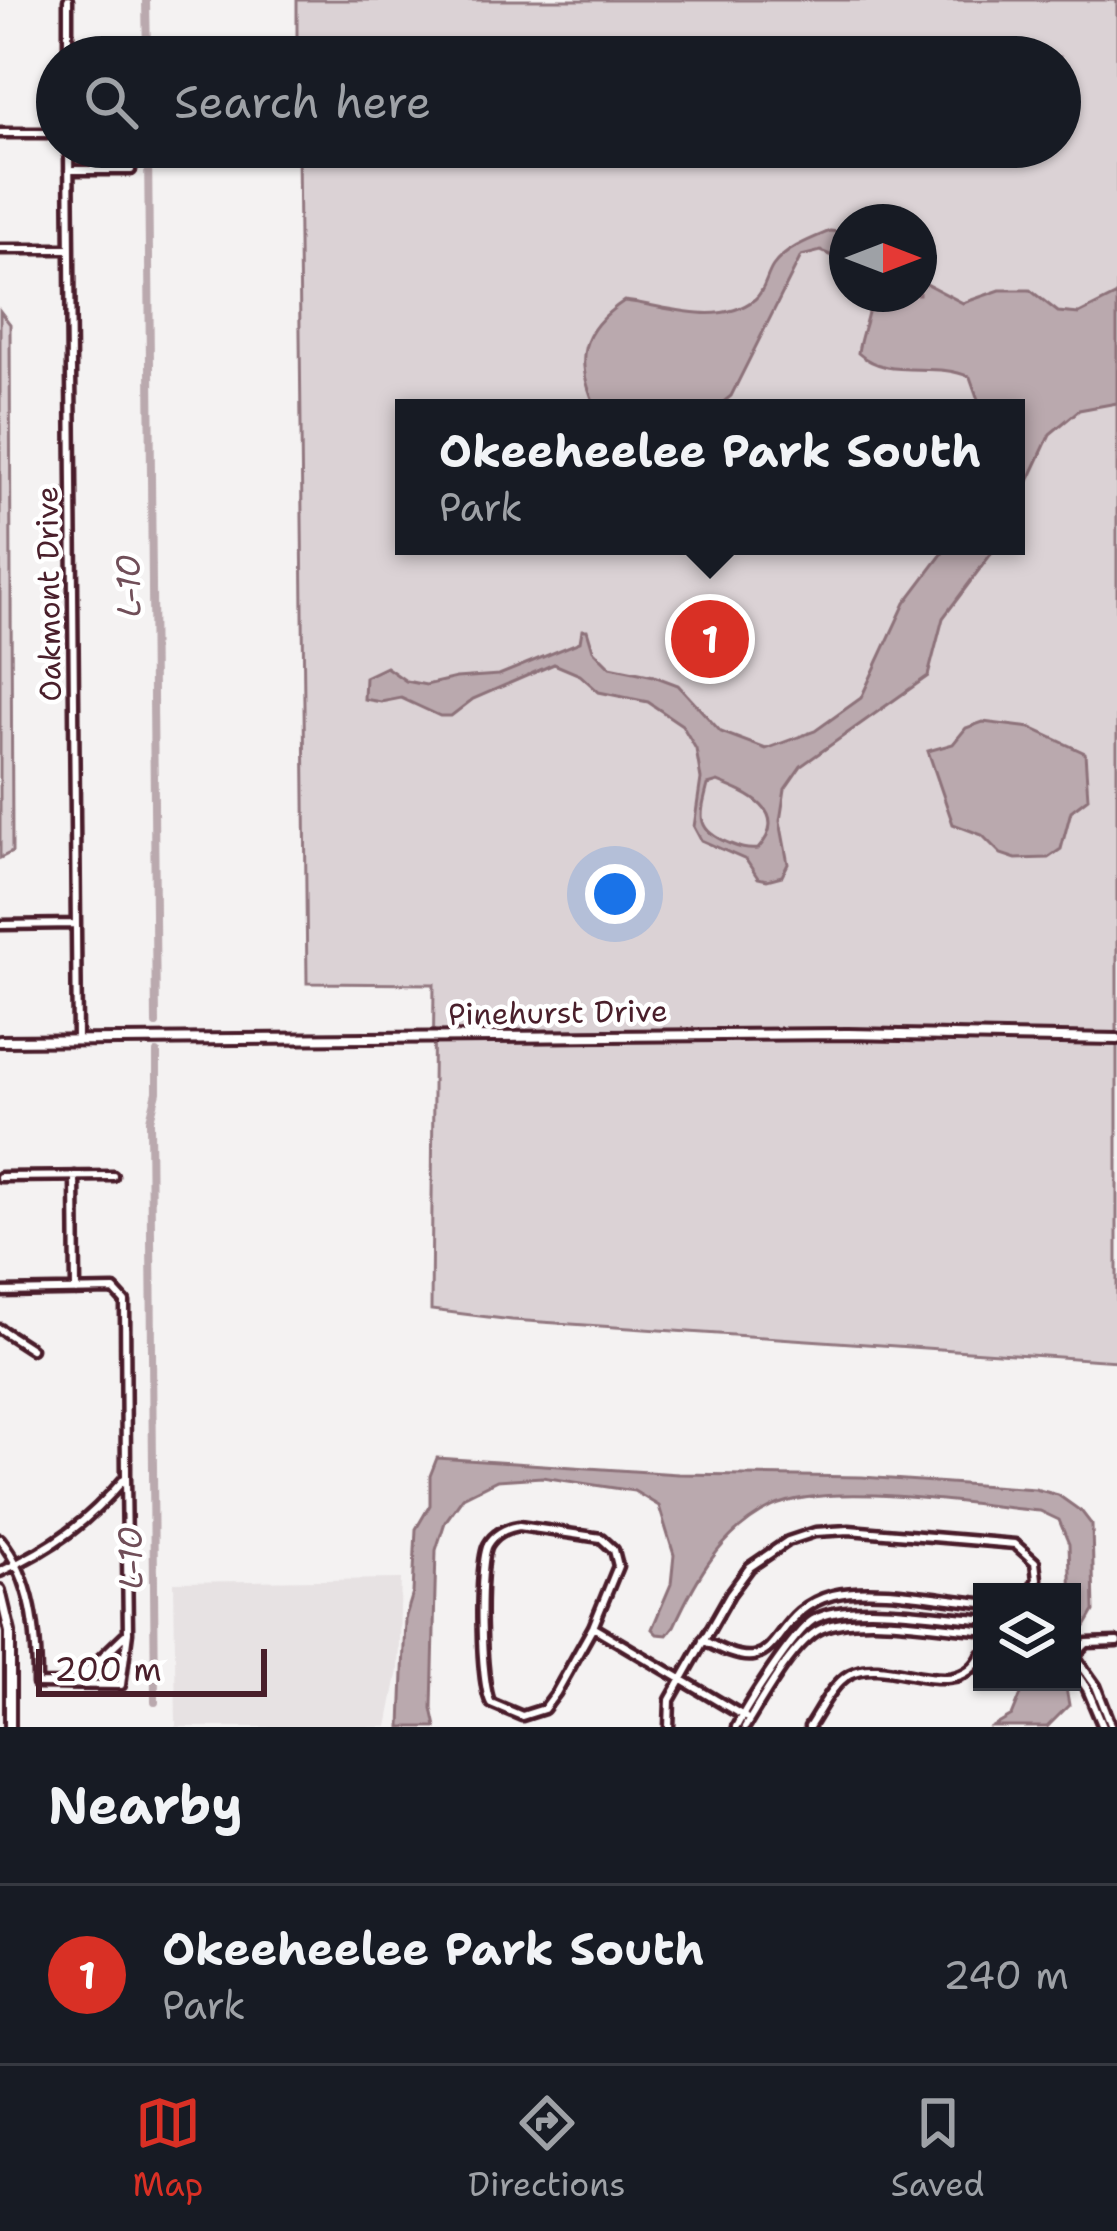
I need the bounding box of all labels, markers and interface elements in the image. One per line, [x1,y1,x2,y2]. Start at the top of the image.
search box [36,36,1081,168]
icon: search [78,69,144,135]
text: Search here [174,72,431,132]
north arrow [829,204,937,312]
popup [395,399,1025,555]
text: Okeeheelee Park South [439,421,981,481]
text: Park [439,481,523,533]
street label: Oakmont Drive [26,486,71,702]
water label: L-10 [105,554,152,618]
pin: 1 [671,594,749,684]
your location [585,864,645,924]
street label: Pinehurst Drive [448,990,668,1035]
water label: L-10 [107,1526,154,1590]
map controls [973,1583,1081,1691]
button: layers [973,1583,1081,1691]
scale bar [36,1643,267,1696]
text: 200 m [54,1647,162,1692]
text: Nearby [48,1771,243,1839]
text: Okeeheelee Park South [162,1919,704,1979]
text: 1 [78,1949,96,2001]
text: 240 m [943,1949,1069,2001]
text: Park [162,1979,246,2031]
tab: Map [133,2090,203,2207]
tab: Directions [468,2090,626,2207]
tab: Saved [891,2090,984,2207]

